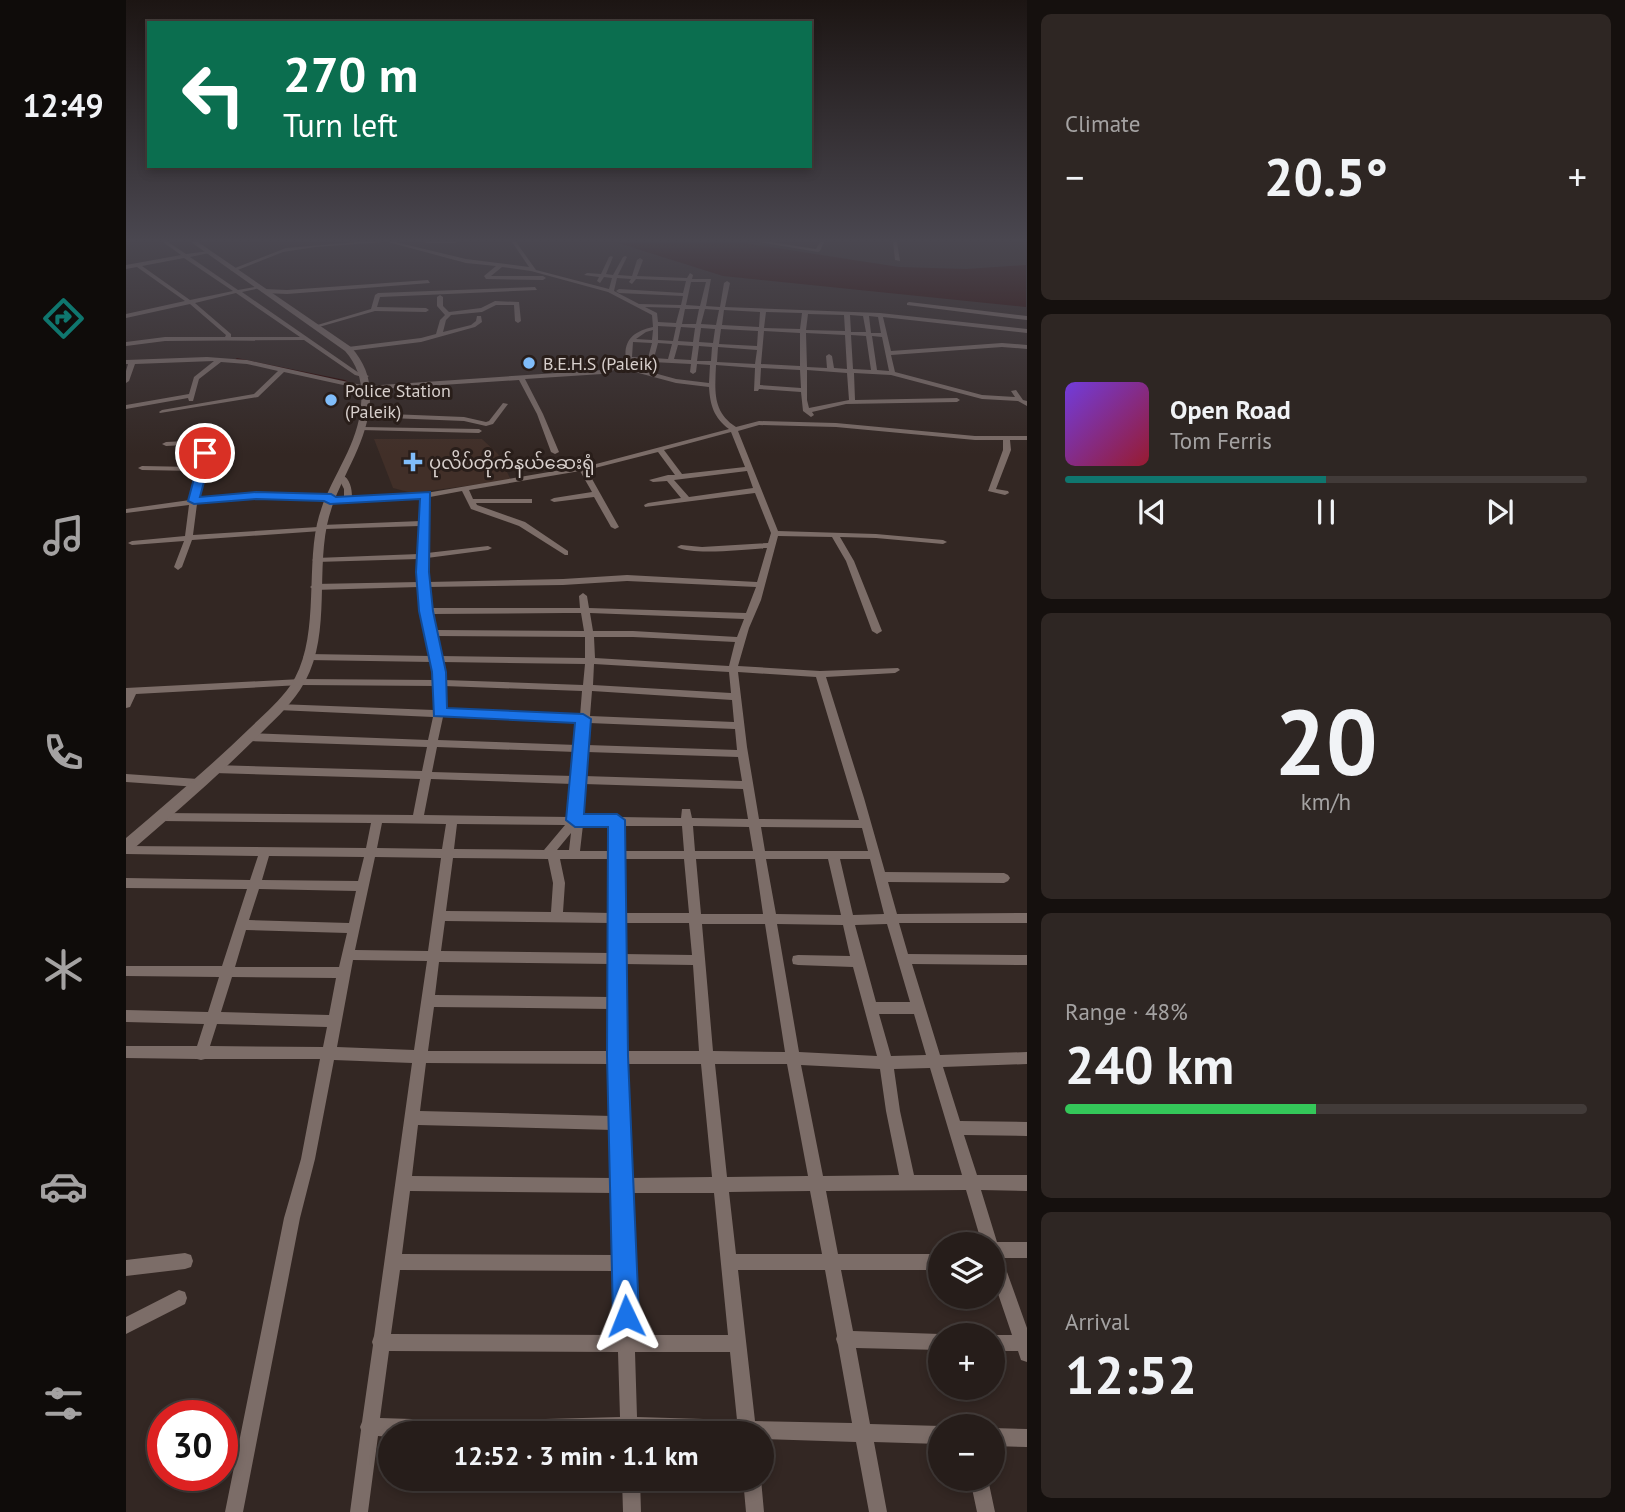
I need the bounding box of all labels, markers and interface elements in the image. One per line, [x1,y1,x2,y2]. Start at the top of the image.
text: 270 m [283,42,418,106]
icon: left [168,49,259,140]
text: 12:49 [22,84,104,126]
text: Turn left [283,104,398,146]
text: Climate [1065,109,1140,138]
text: 20.5° [1264,143,1388,210]
text: − [1065,152,1084,201]
text: + [1568,152,1587,201]
icon: directions [39,294,88,343]
place label: B.E.H.S (Paleik) [543,352,657,375]
marker: B.E.H.S (Paleik) [521,355,537,371]
place label: Police Station (Paleik) [345,379,451,423]
marker: Police Station (Paleik) [323,392,339,408]
text: Open Road [1170,393,1291,426]
pin [175,423,235,483]
text: Tom Ferris [1170,426,1272,455]
icon: arrive [186,434,224,472]
place label: ပုလိပ်တိုက်နယ်ဆေးရုံ [429,449,594,478]
marker: ပုလိပ်တိုက်နယ်ဆေးရုံ [403,452,423,472]
icon: previous [1133,493,1171,531]
icon: pause [1307,493,1345,531]
icon: next [1481,493,1519,531]
icon: music [39,511,88,560]
text: 20 [1274,682,1378,800]
icon: phone [39,728,88,777]
text: km/h [1301,787,1351,816]
icon: climate [39,945,88,994]
text: Range · 48% [1065,997,1188,1026]
text: 240 km [1065,1031,1234,1098]
icon: car [39,1162,88,1211]
map controls [928,1232,1005,1491]
button: layers [928,1232,1005,1309]
position arrow [589,1279,663,1353]
text: Arrival [1065,1307,1129,1336]
button: + [928,1323,1005,1400]
text: 12:52 [1065,1341,1197,1408]
icon: filters [39,1379,88,1428]
speed limit sign: 30 [147,1400,238,1491]
button: − [928,1414,1005,1491]
text: 12:52 · 3 min · 1.1 km [454,1439,699,1472]

